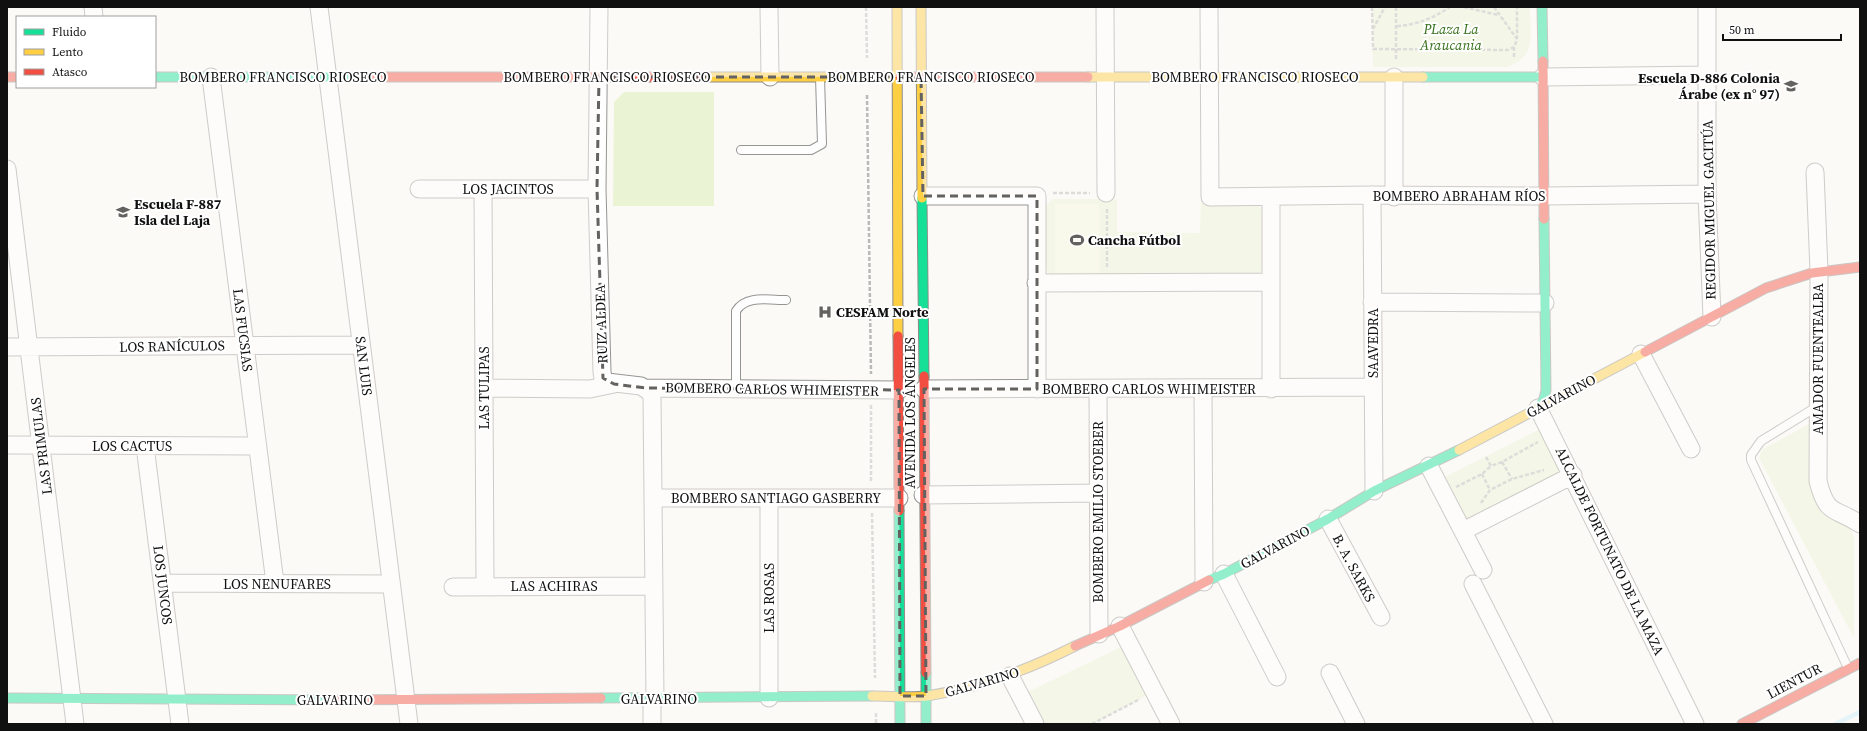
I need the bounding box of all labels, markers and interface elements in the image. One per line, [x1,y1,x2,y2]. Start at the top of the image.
legend [16,16,156,88]
scale bar [1723,16,1841,42]
park label: PLaza La Araucania [1419,19,1483,55]
text: 50 m [1729,22,1755,38]
text: Fluido [52,24,87,40]
text: Lento [52,44,83,60]
text: Atasco [52,64,88,80]
street label: BOMBERO FRANCISCO RIOSECO [179,67,387,87]
street label: BOMBERO FRANCISCO RIOSECO [503,67,711,87]
street label: BOMBERO FRANCISCO RIOSECO [827,67,1035,87]
street label: BOMBERO FRANCISCO RIOSECO [1151,67,1359,87]
place label: Escuela D-886 Colonia Árabe (ex n° 97) [1638,68,1781,104]
school or university icon: Escuela D-886 Colonia Árabe (ex n° 97) [1783,78,1799,94]
street label: REGIDOR MIGUEL GACITÚA [1697,119,1721,300]
street label: LOS JACINTOS [462,179,554,199]
street label: BOMBERO ABRAHAM RÍOS [1373,186,1545,206]
place label: Escuela F-887 Isla del Laja [134,194,222,230]
school or university icon: Escuela F-887 Isla del Laja [115,204,131,220]
place label: Cancha Fútbol [1088,230,1181,250]
sports icon: Cancha Fútbol [1069,232,1085,248]
street label: RUIZ ALDEA [590,283,612,364]
street label: AMADOR FUENTEALBA [1808,283,1828,435]
street label: LAS FUCSIAS [228,287,258,373]
place label: CESFAM Norte [836,302,929,322]
hospital icon: CESFAM Norte [817,304,833,320]
street label: SAAVEDRA [1363,307,1383,378]
street label: LOS RANÍCULOS [119,335,225,357]
street label: SAN LUIS [350,335,378,397]
street label: AVENIDA LOS ÁNGELES [900,337,920,489]
street label: LAS TULIPAS [474,346,494,430]
street label: GALVARINO [1523,369,1599,423]
street label: BOMBERO CARLOS WHIMEISTER [665,377,879,401]
street label: BOMBERO CARLOS WHIMEISTER [1042,379,1256,399]
street label: LAS PRIMULAS [25,396,57,496]
street label: BOMBERO EMILIO STOEBER [1088,421,1108,603]
street label: LOS CACTUS [92,436,172,456]
street label: ALCALDE FORTUNATO DE LA MAZA [1551,443,1670,659]
street label: BOMBERO SANTIAGO GASBERRY [671,488,881,508]
street label: GALVARINO [1237,520,1313,574]
street label: B. A. SARKS [1328,531,1380,605]
street label: LOS JUNCOS [148,544,178,626]
street label: LAS ROSAS [759,563,779,633]
street label: LOS NENUFARES [223,574,331,594]
street label: LAS ACHIRAS [510,576,598,596]
street label: LIENTUR [1763,658,1825,704]
street label: GALVARINO [943,662,1022,702]
street label: GALVARINO [621,689,697,709]
street label: GALVARINO [297,690,373,710]

